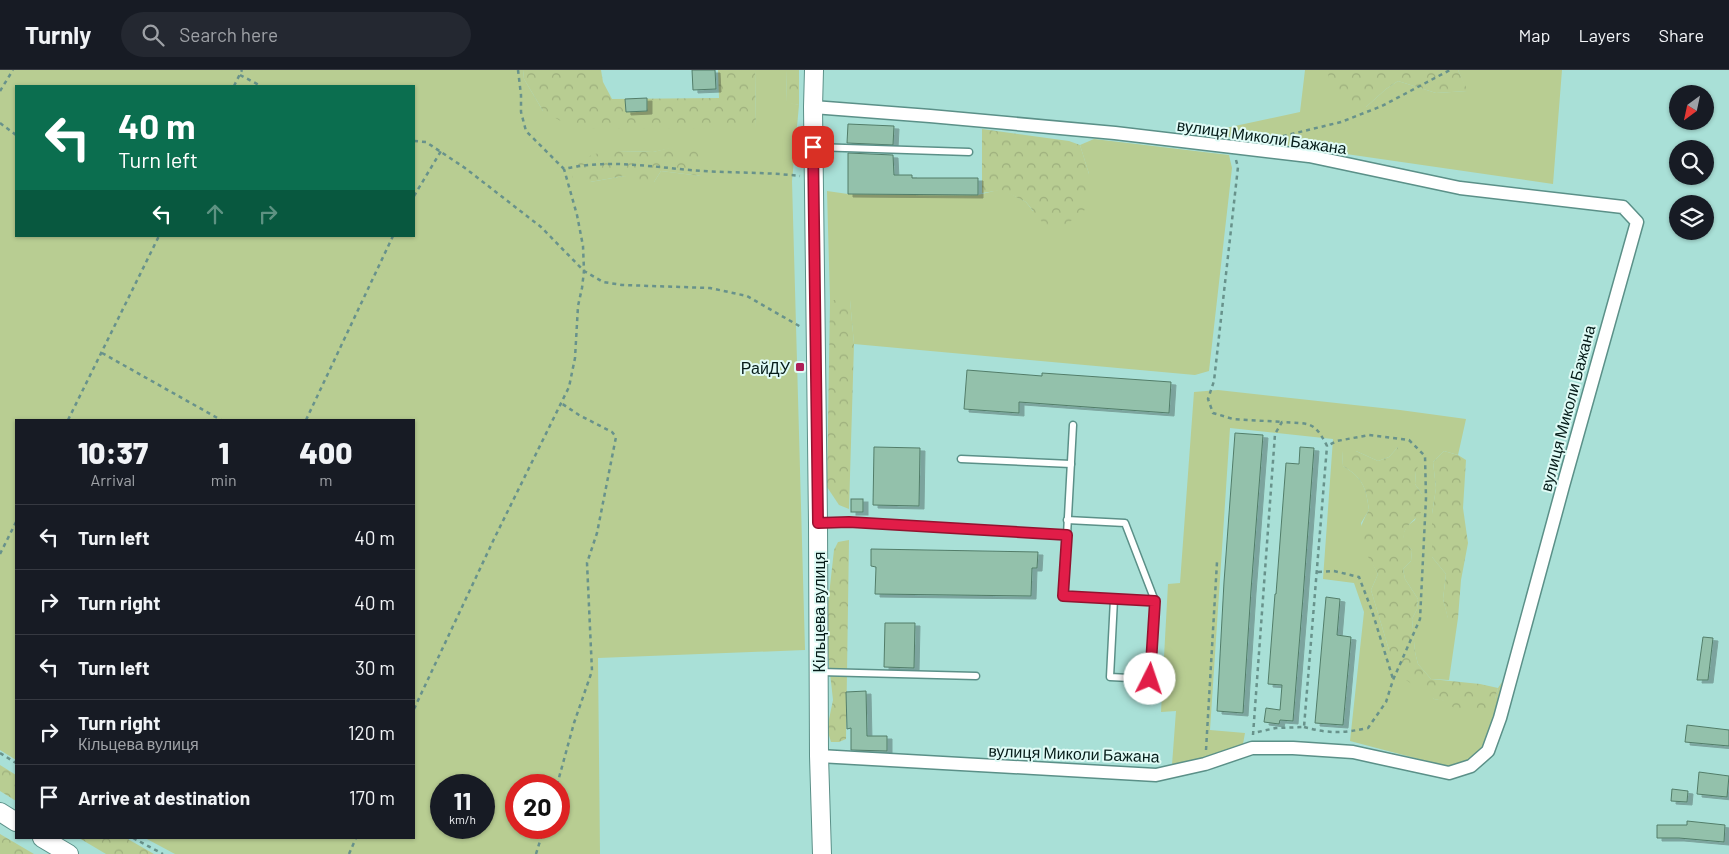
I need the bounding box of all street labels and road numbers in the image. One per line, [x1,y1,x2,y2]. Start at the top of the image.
street label: вулиця Миколи Бажана [1176,115,1348,157]
street label: вулиця Миколи Бажана [1536,323,1598,493]
street label: Кільцева вулиця [809,552,828,672]
street label: вулиця Миколи Бажана [988,741,1160,765]

